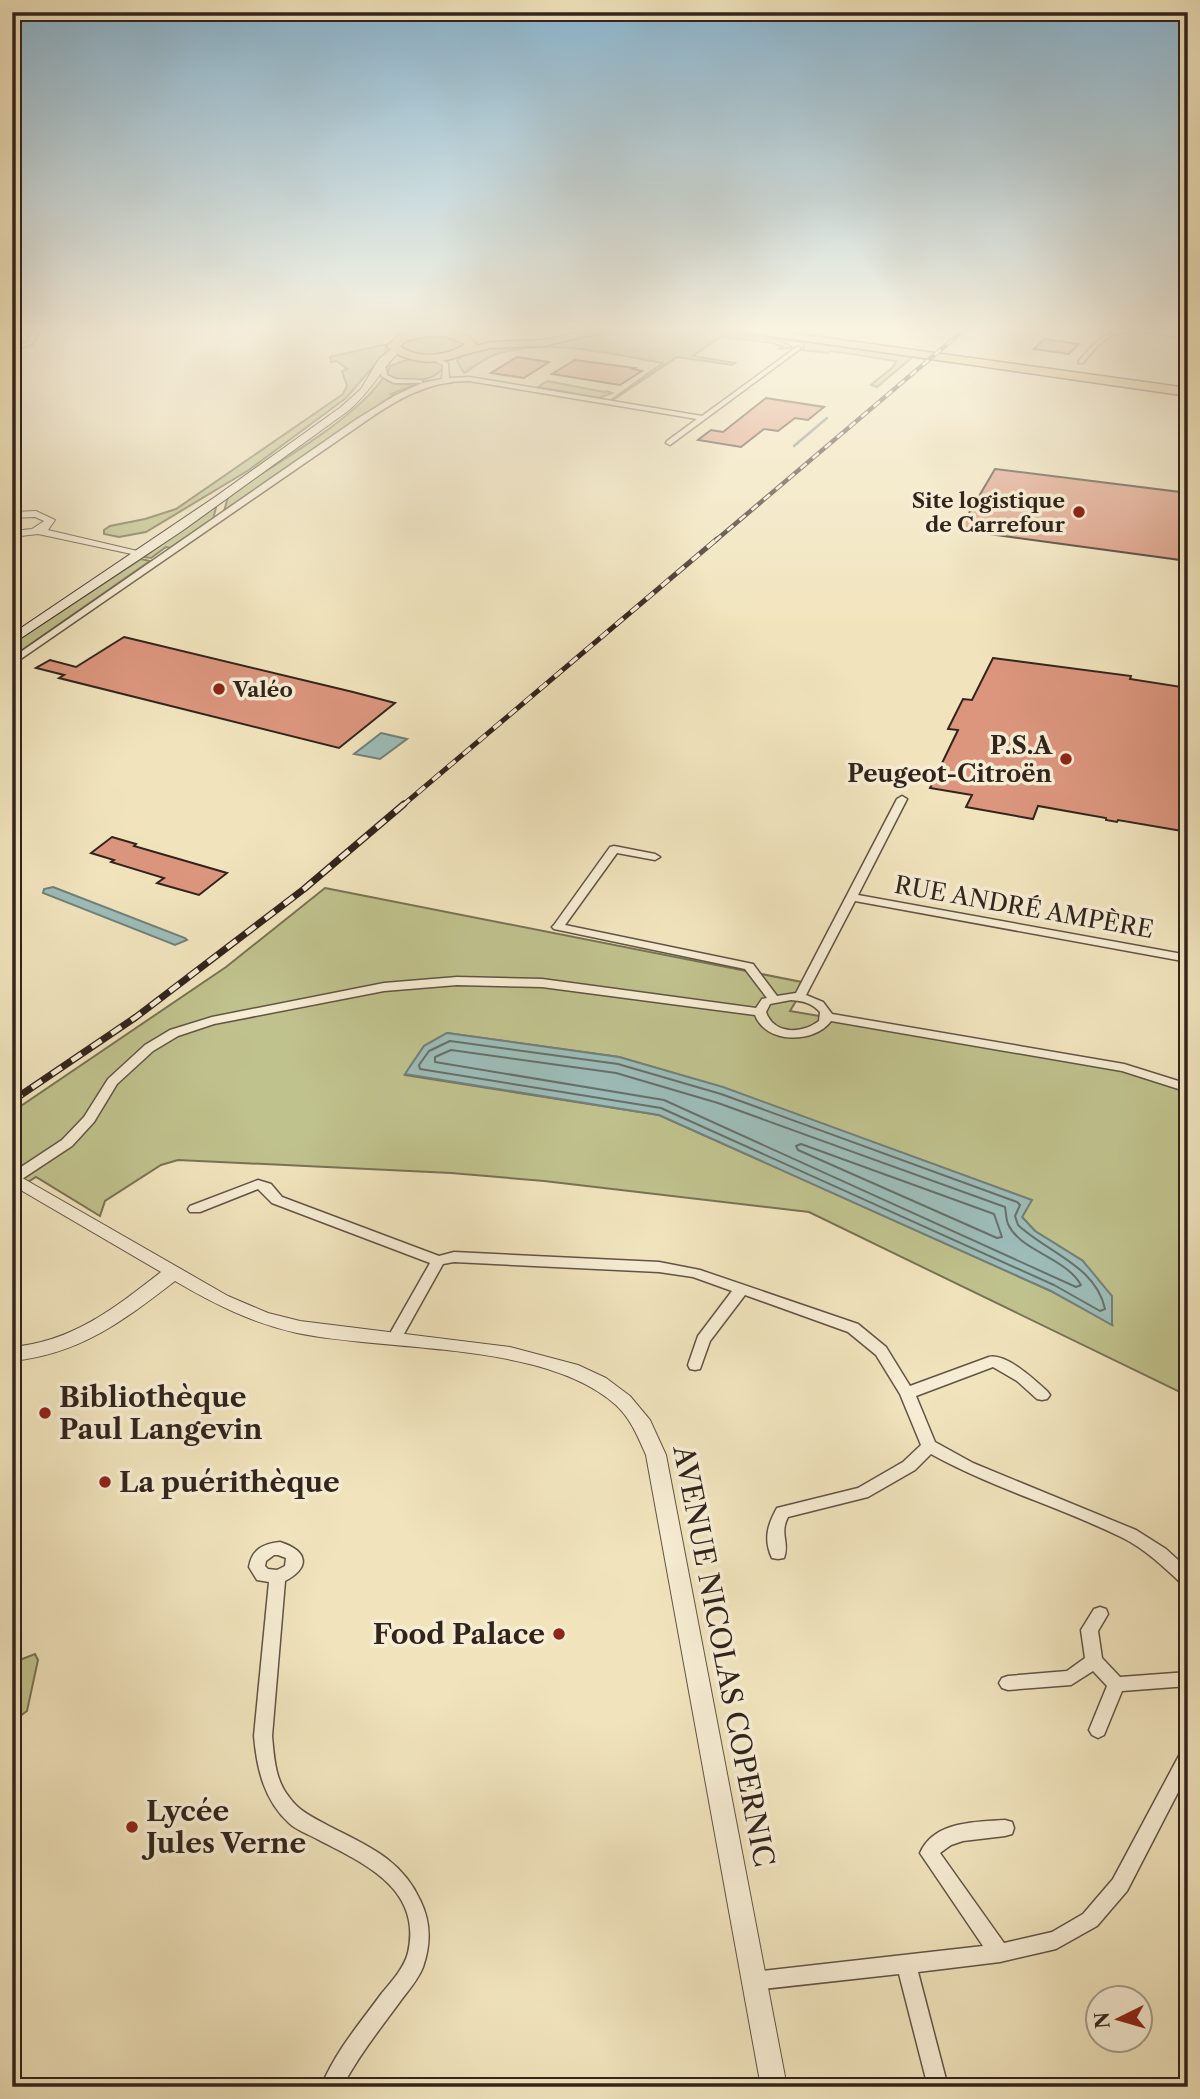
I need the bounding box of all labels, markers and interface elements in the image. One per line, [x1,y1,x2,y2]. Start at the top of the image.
place label: Site logistique de Carrefour [912,488,1066,537]
marker: Site logistique de Carrefour [1071,504,1087,520]
place label: Valéo [232,677,293,702]
marker: Valéo [211,681,227,697]
place label: P.S.A Peugeot-Citroën [847,731,1053,788]
marker: P.S.A Peugeot-Citroën [1058,751,1074,767]
street label: RUE ANDRÉ AMPÈRE [892,870,1156,944]
place label: Bibliothèque Paul Langevin [59,1380,263,1446]
marker: Bibliothèque Paul Langevin [37,1405,53,1421]
street label: AVENUE NICOLAS COPERNIC [666,1442,782,1870]
place label: La puérithèque [119,1465,340,1499]
marker: La puérithèque [97,1474,113,1490]
place label: Food Palace [373,1617,545,1651]
marker: Food Palace [551,1626,567,1642]
place label: Lycée Jules Verne [141,1794,306,1860]
marker: Lycée Jules Verne [124,1819,140,1835]
north arrow [1084,1983,1154,2054]
text: N [1090,2011,1115,2030]

